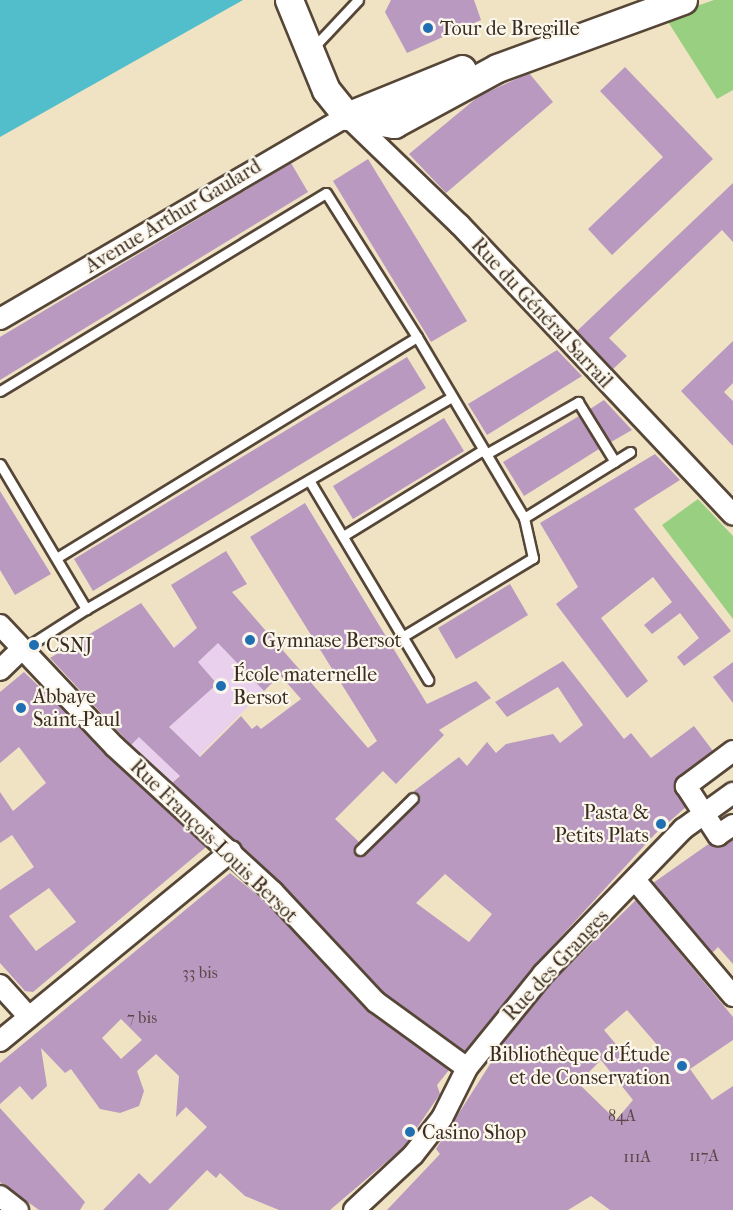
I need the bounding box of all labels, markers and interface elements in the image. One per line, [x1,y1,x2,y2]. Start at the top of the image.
place label: Tour de Bregille [440,16,580,40]
marker: Tour de Bregille [421,21,435,35]
street label: Avenue Arthur Gaulard [81,154,265,278]
street label: Rue du Général Sarrail [466,233,618,393]
place label: Gymnase Bersot [262,628,402,652]
place label: CSNJ [46,633,93,657]
marker: Gymnase Bersot [243,633,257,647]
marker: CSNJ [27,638,41,652]
place label: École maternelle Bersot [233,662,377,709]
marker: École maternelle Bersot [214,679,228,693]
place label: Abbaye Saint-Paul [33,684,120,731]
marker: Abbaye Saint-Paul [14,701,28,715]
street label: Rue François-Louis Bersot [125,755,303,927]
place label: Pasta & Petits Plats [554,801,649,848]
marker: Pasta & Petits Plats [654,817,668,831]
street label: Rue des Granges [498,904,614,1026]
house number: 33 bis [182,963,218,983]
house number: 7 bis [127,1008,157,1028]
place label: Bibliothèque d'Étude et de Conservation [489,1042,670,1089]
marker: Bibliothèque d'Étude et de Conservation [675,1059,689,1073]
house number: 84A [608,1106,636,1126]
place label: Casino Shop [422,1120,526,1144]
marker: Casino Shop [403,1125,417,1139]
house number: 117A [689,1146,719,1166]
house number: 111A [623,1147,651,1167]

